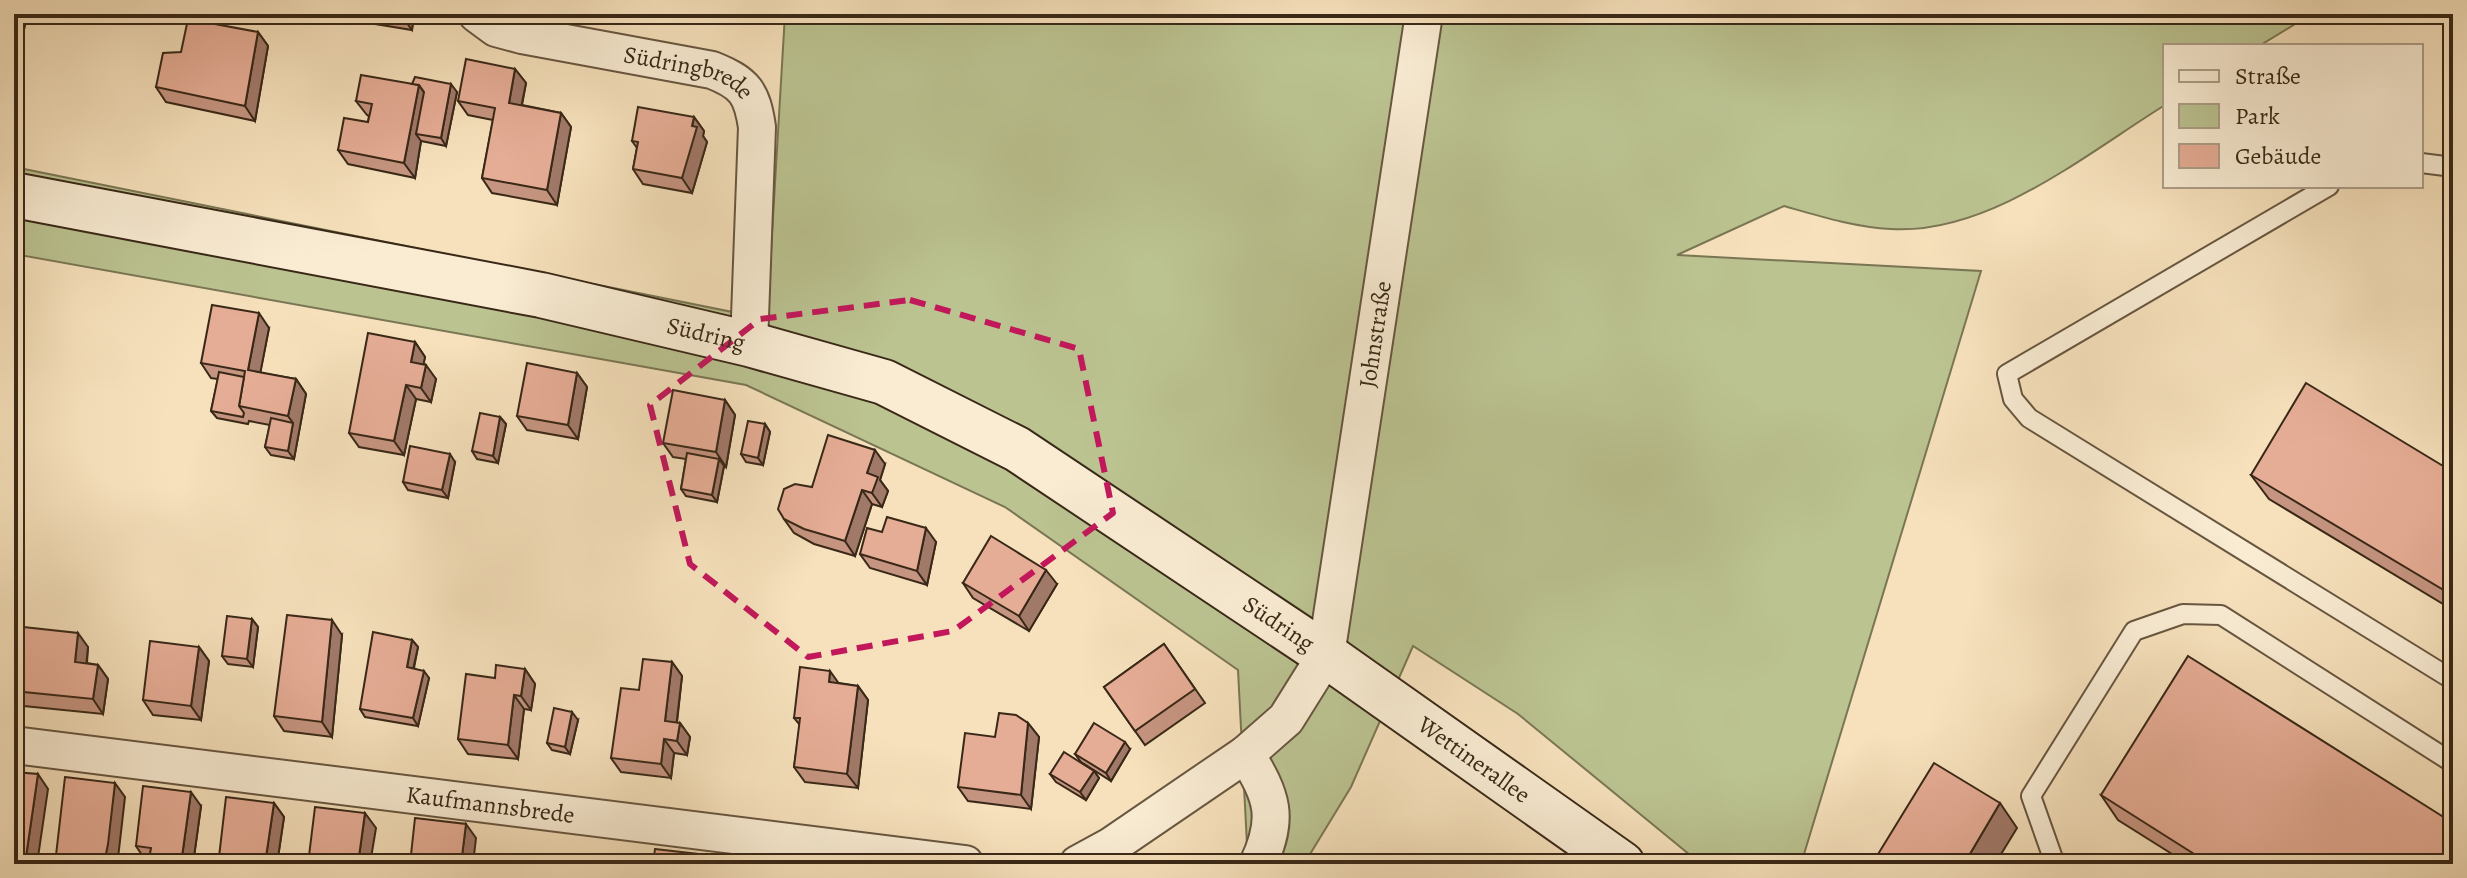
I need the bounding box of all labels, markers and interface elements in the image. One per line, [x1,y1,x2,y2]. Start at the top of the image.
street label: Südringbrede [621,38,762,105]
legend [2163,44,2423,188]
text: Straße [2235,60,2301,92]
text: Park [2235,100,2280,132]
text: Gebäude [2235,140,2321,172]
street label: Johnstraße [1351,279,1399,390]
street label: Südring [664,309,749,359]
street label: Südring [1237,588,1321,659]
street label: Wettinerallee [1410,708,1537,811]
street label: Kaufmannsbrede [404,778,576,831]

